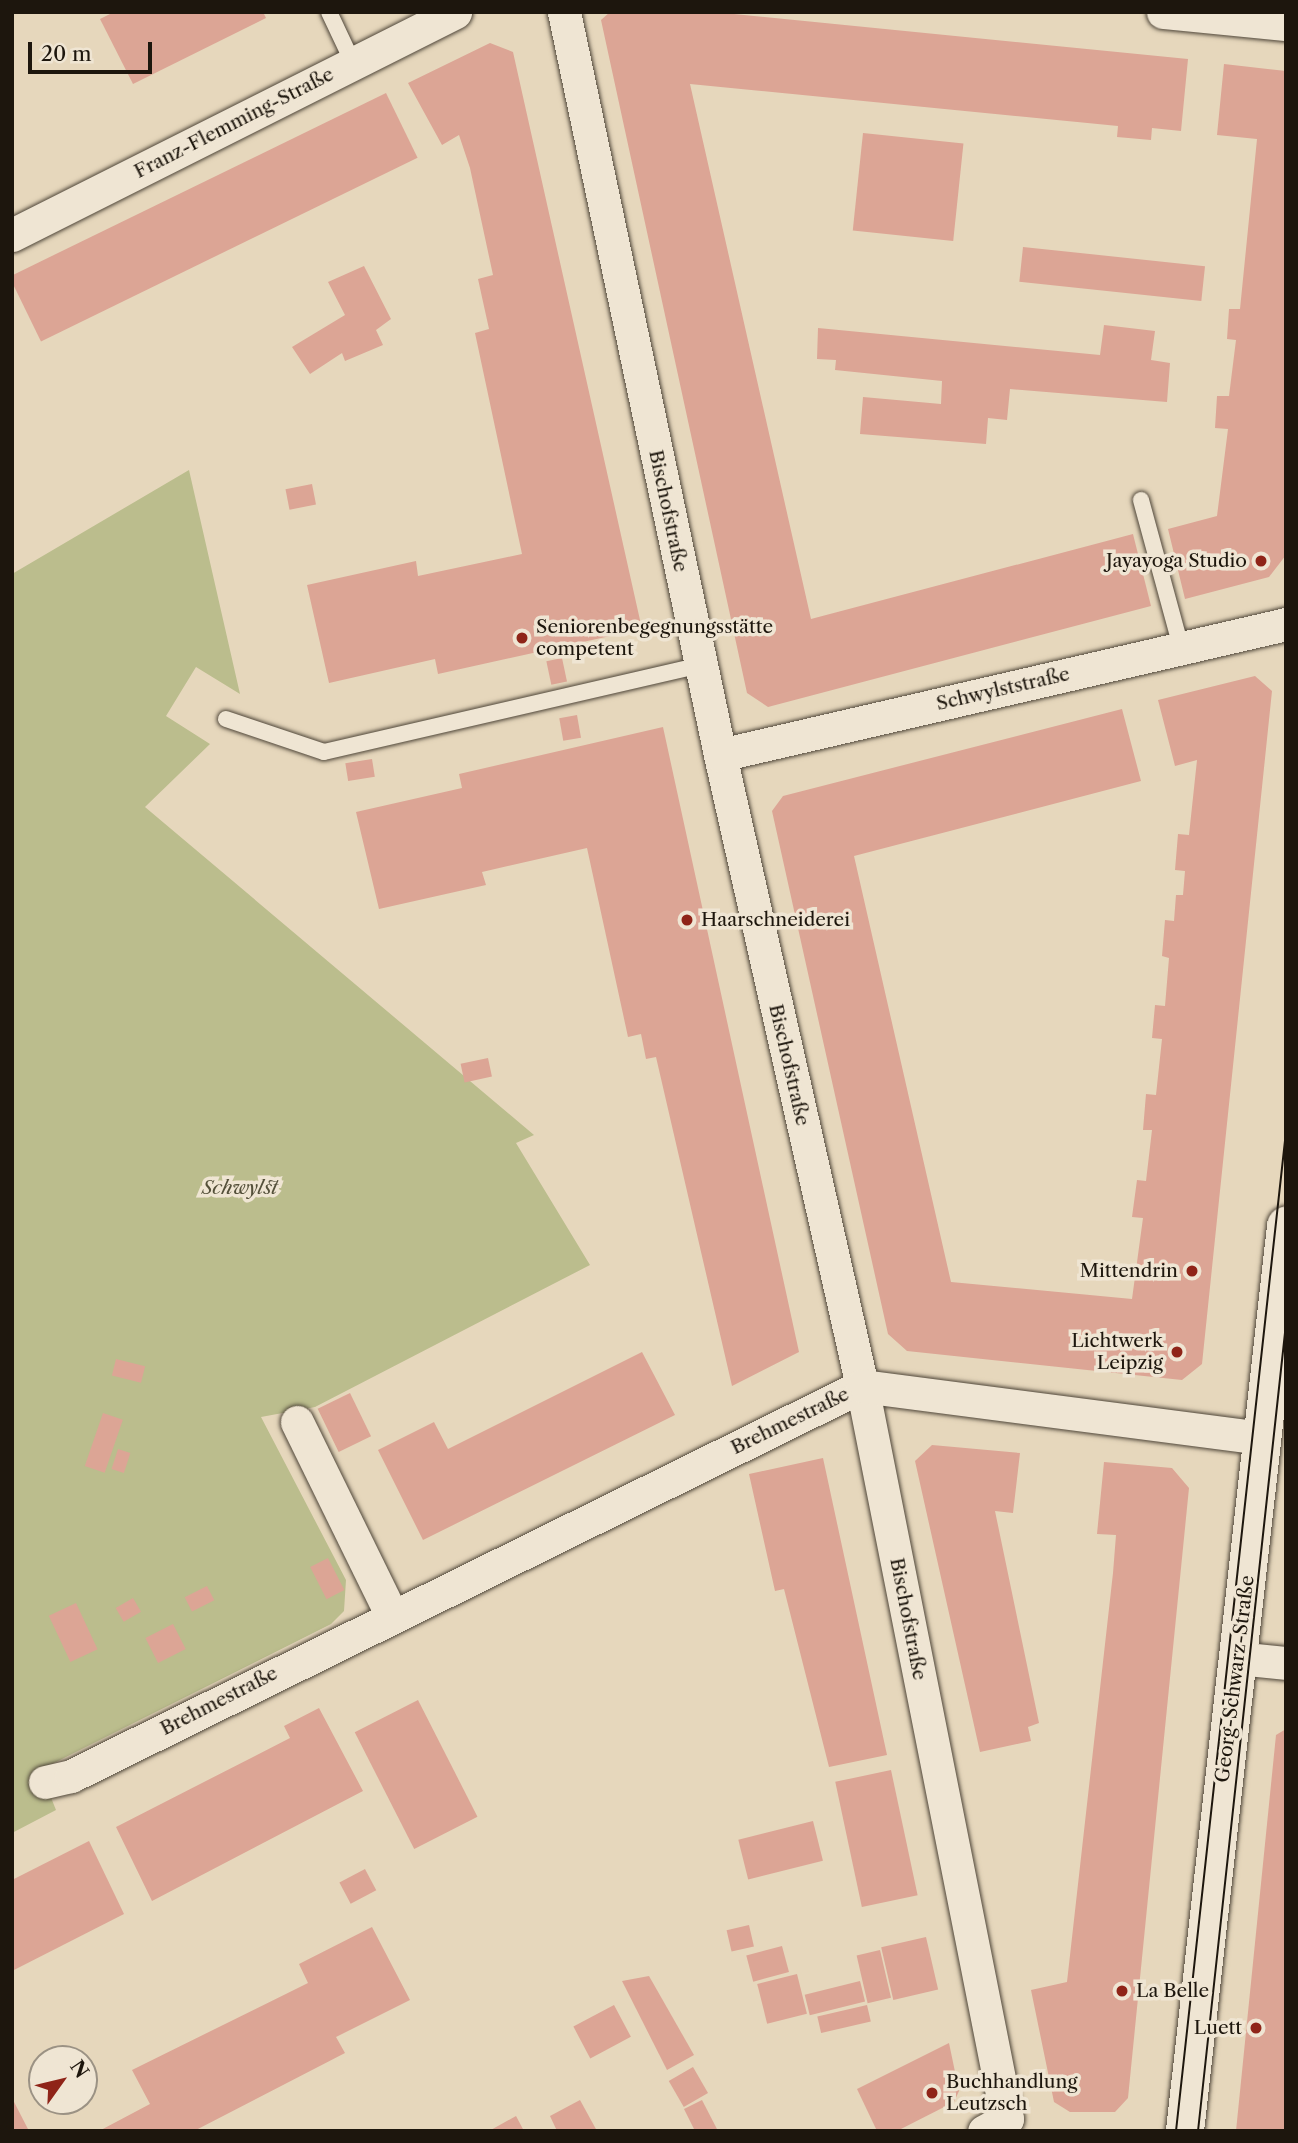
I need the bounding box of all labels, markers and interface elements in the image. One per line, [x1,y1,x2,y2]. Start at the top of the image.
scale bar [32,28,156,72]
text: 20 m [41,41,92,66]
street label: Franz-Flemming-Straße [131,63,337,183]
street label: Bischofstraße [644,448,692,574]
place label: Jayayoga Studio [1106,550,1247,572]
marker: Jayayoga Studio [1253,553,1269,569]
place label: Seniorenbegegnungsstätte competent [536,616,773,660]
marker: Seniorenbegegnungsstätte competent [514,630,530,646]
street label: Schwylststraße [934,663,1072,715]
place label: Haarschneiderei [701,909,850,931]
marker: Haarschneiderei [679,912,695,928]
street label: Bischofstraße [764,1002,814,1128]
park label: Schwylst [202,1177,278,1199]
place label: Mittendrin [1080,1260,1178,1282]
marker: Mittendrin [1184,1263,1200,1279]
place label: Lichtwerk Leipzig [1071,1330,1163,1374]
marker: Lichtwerk Leipzig [1169,1344,1185,1360]
street label: Brehmestraße [727,1383,853,1459]
street label: Bischofstraße [885,1556,931,1682]
street label: Georg-Schwarz-Straße [1211,1574,1259,1784]
street label: Brehmestraße [157,1662,281,1740]
place label: La Belle [1136,1980,1209,2002]
marker: La Belle [1114,1983,1130,1999]
place label: Luett [1194,2017,1242,2039]
marker: Luett [1248,2020,1264,2036]
north arrow [28,2045,98,2115]
text: N [65,2056,93,2082]
place label: Buchhandlung Leutzsch [946,2071,1077,2115]
marker: Buchhandlung Leutzsch [924,2085,940,2101]

